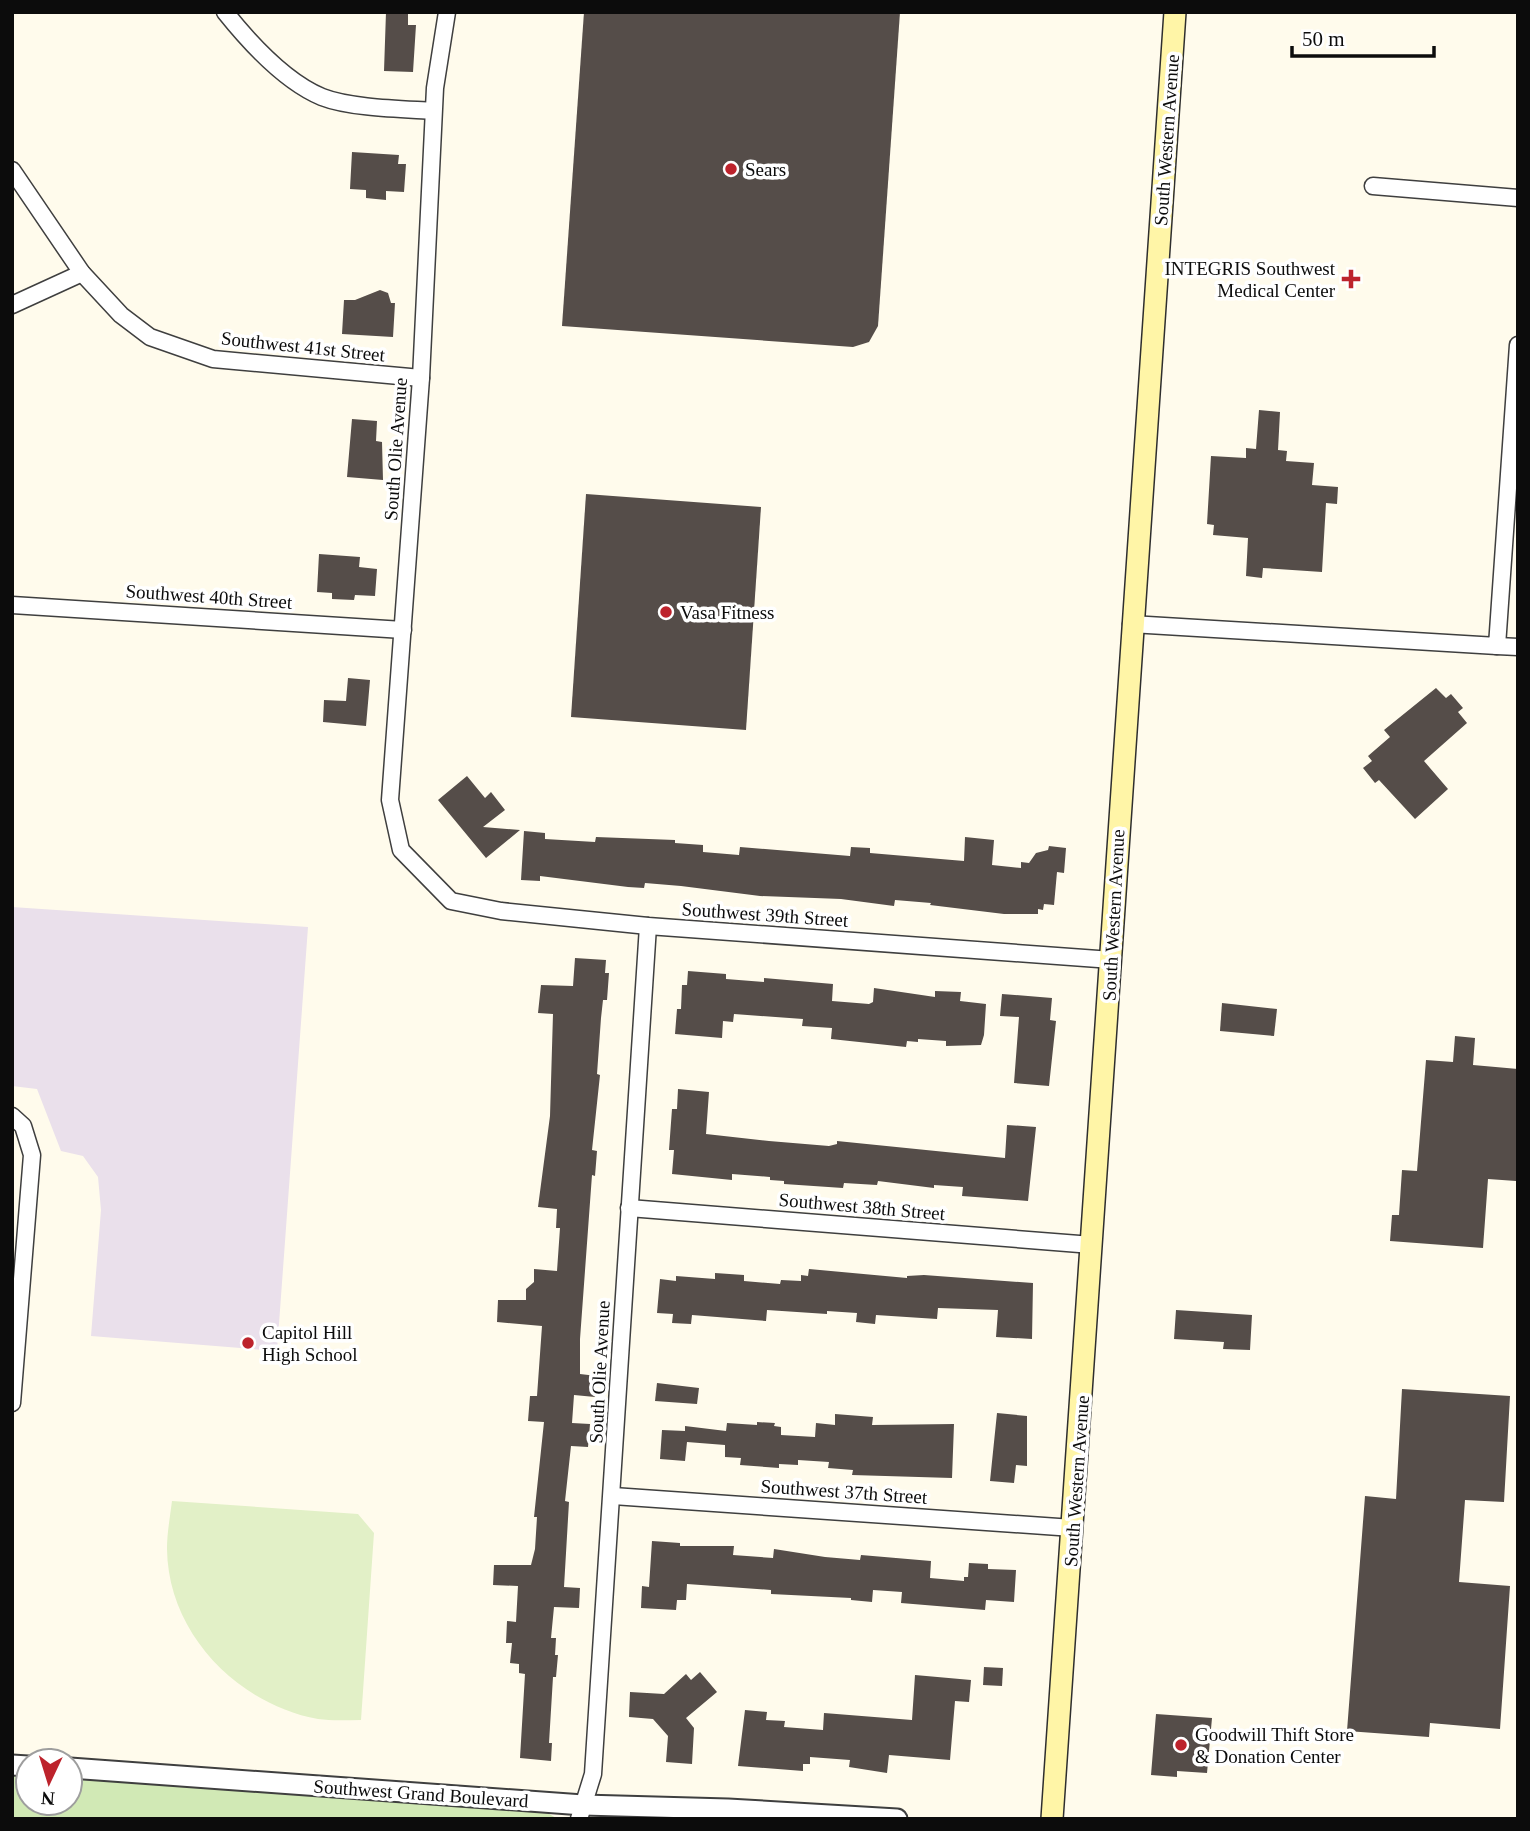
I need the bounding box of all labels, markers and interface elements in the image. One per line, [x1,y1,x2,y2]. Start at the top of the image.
scale bar [1292,14,1434,58]
text: 50 m [1302,27,1345,51]
street label: South Western Avenue [1150,54,1183,227]
place label: Sears [745,159,786,180]
marker: Sears [723,161,739,177]
place label: INTEGRIS Southwest Medical Center [1165,258,1336,301]
marker: INTEGRIS Southwest Medical Center [1341,269,1361,289]
street label: Southwest 41st Street [220,327,387,366]
street label: South Olie Avenue [380,377,411,521]
street label: Southwest 40th Street [125,580,294,613]
place label: Vasa Fitness [680,602,774,623]
marker: Vasa Fitness [658,604,674,620]
street label: South Western Avenue [1099,829,1128,1001]
street label: Southwest 39th Street [681,898,850,931]
street label: Southwest 38th Street [778,1189,947,1224]
street label: South Olie Avenue [585,1300,614,1444]
place label: Capitol Hill High School [262,1322,358,1365]
marker: Capitol Hill High School [240,1335,256,1351]
street label: South Western Avenue [1060,1395,1093,1568]
street label: Southwest 37th Street [760,1475,929,1508]
place label: Goodwill Thift Store & Donation Center [1195,1724,1354,1767]
marker: Goodwill Thift Store & Donation Center [1173,1737,1189,1753]
north arrow [14,1747,84,1817]
street label: Southwest Grand Boulevard [313,1776,530,1812]
text: N [40,1787,55,1809]

